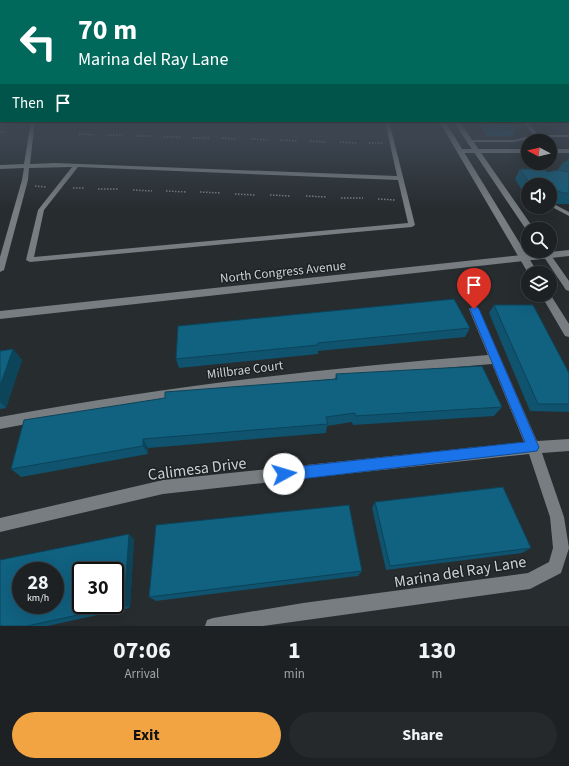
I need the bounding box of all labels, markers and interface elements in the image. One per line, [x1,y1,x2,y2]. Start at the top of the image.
text: 70 m [78,10,137,50]
icon: left [12,16,64,68]
text: Marina del Ray Lane [78,47,228,72]
icon: arrive [52,92,74,114]
text: Then [12,93,44,114]
north arrow [521,134,557,170]
map controls [521,134,557,302]
button: sound [521,178,557,214]
button: search [521,222,557,258]
street label: North Congress Avenue [219,256,347,288]
button: layers [521,266,557,302]
pin [457,268,491,309]
icon: arrive [463,274,485,296]
street label: Millbrae Court [206,356,285,384]
street label: Calimesa Drive [147,452,248,486]
position arrow [263,453,305,495]
street label: Marina del Ray Lane [392,551,528,593]
speed limit sign: 30 [72,562,124,614]
text: 28 [27,569,49,597]
text: km/h [27,591,49,605]
text: 07:06 [113,633,171,668]
text: 1 [288,633,301,668]
text: 130 [418,633,456,668]
text: Arrival [124,665,159,683]
text: min [284,665,305,683]
text: m [432,665,442,683]
button: Exit [12,712,281,758]
button: Share [289,712,557,758]

